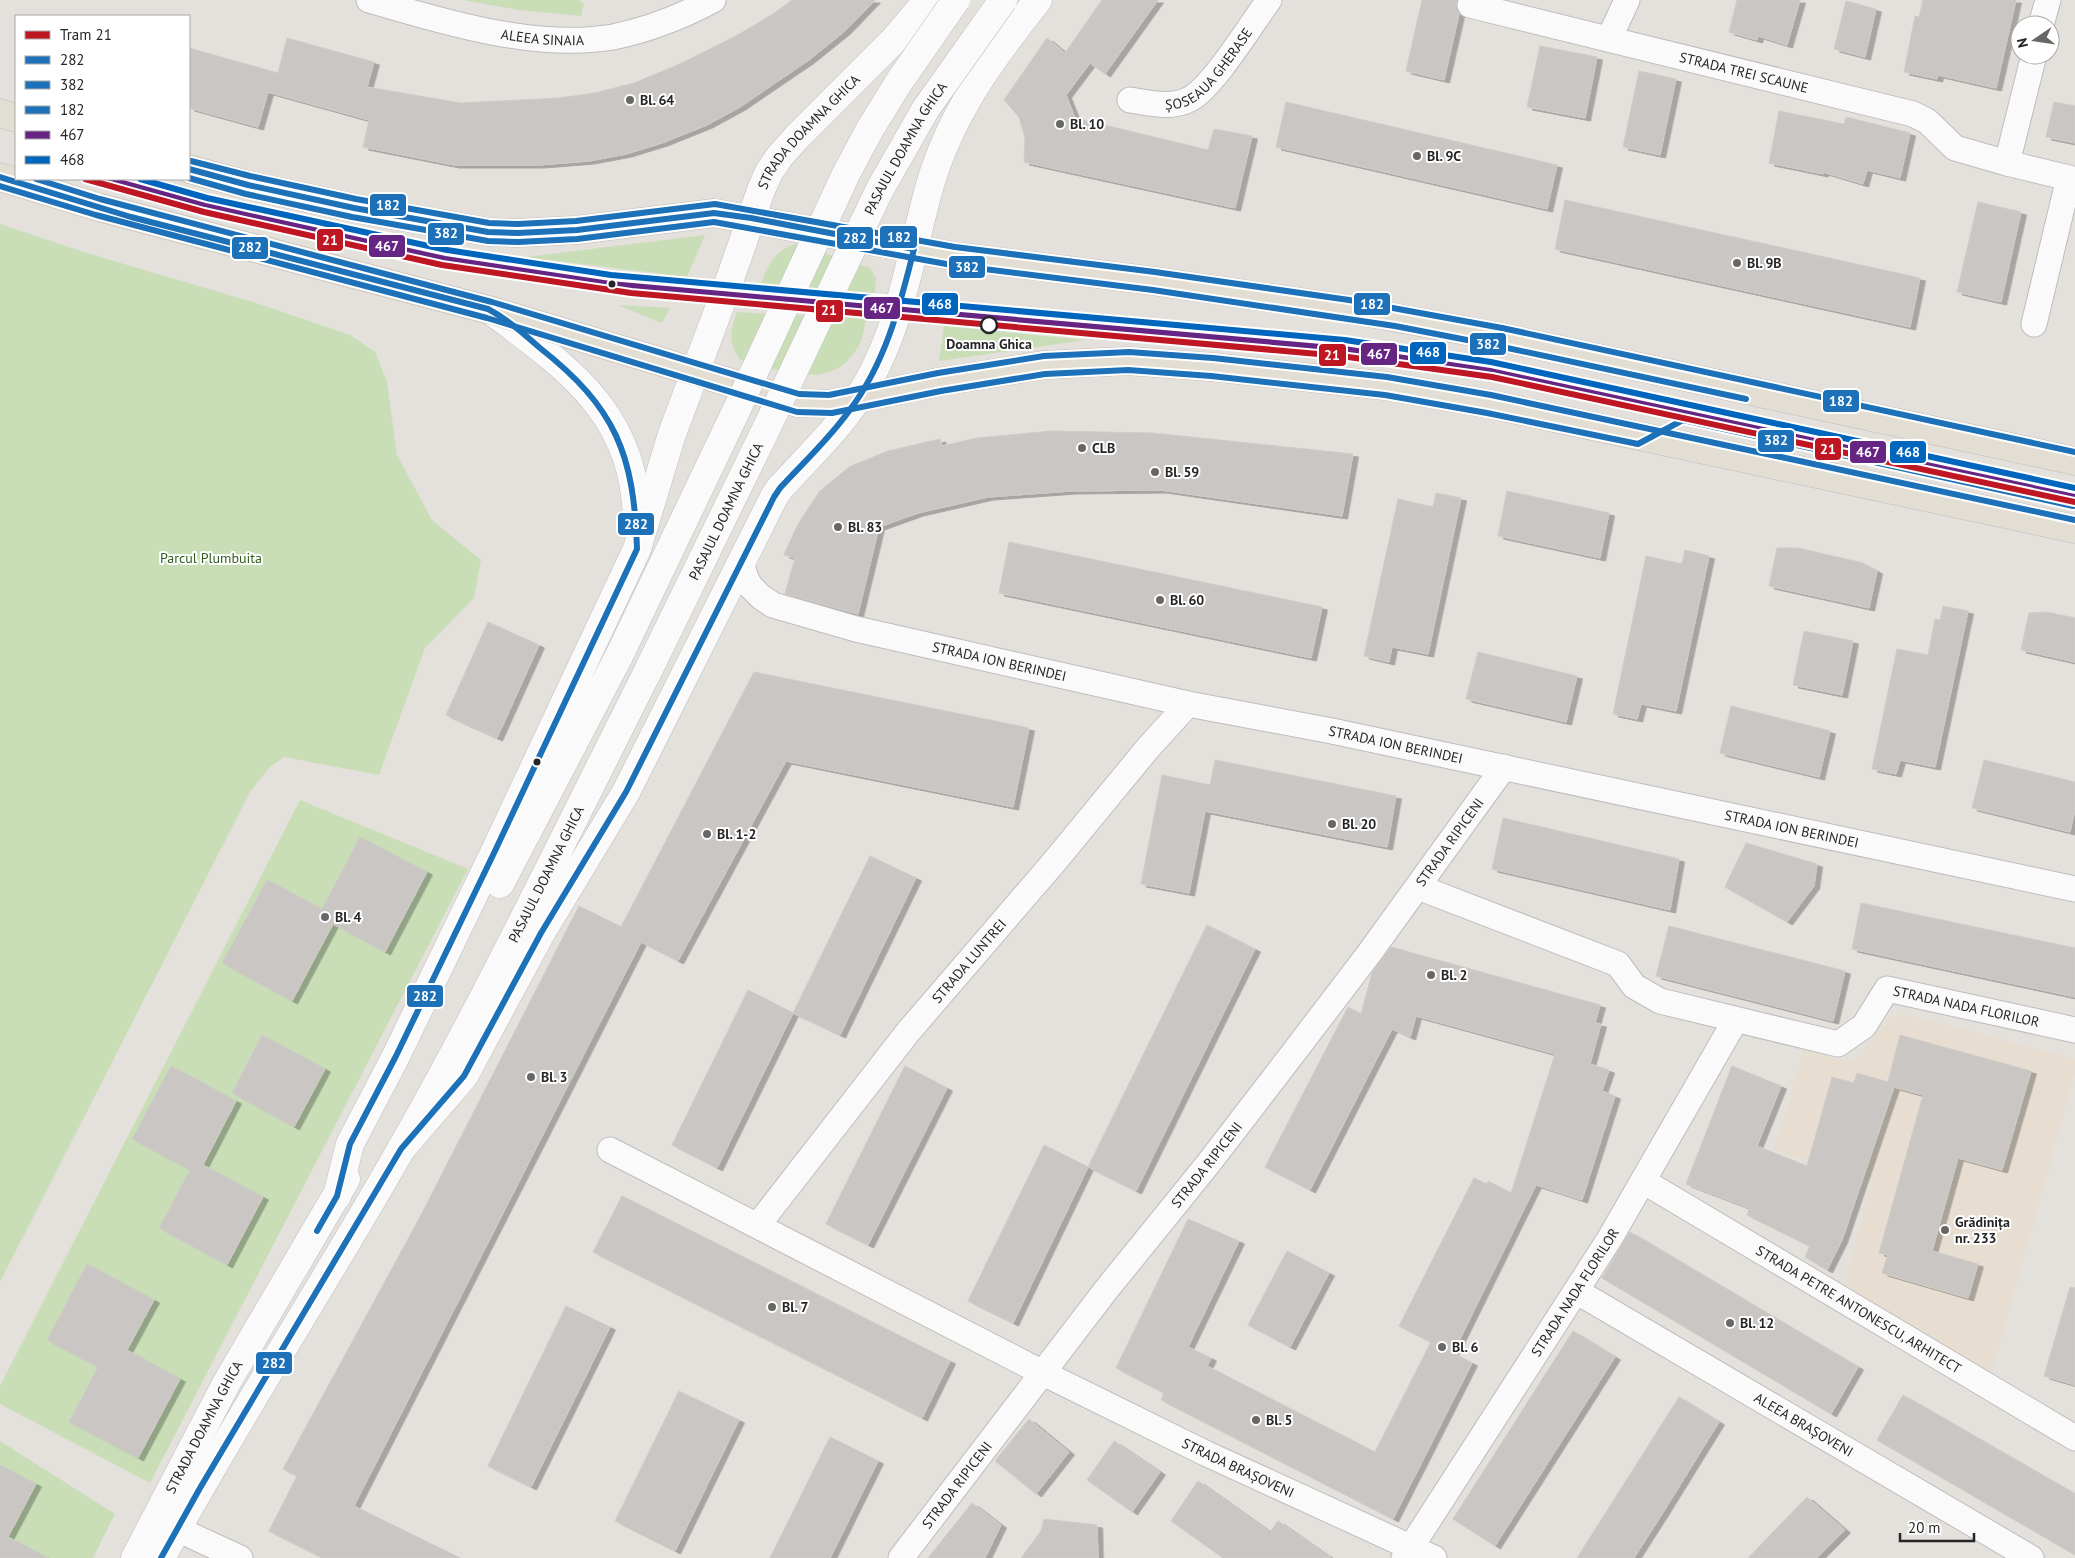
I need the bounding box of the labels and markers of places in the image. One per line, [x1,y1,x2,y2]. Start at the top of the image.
place label: Bl. 64 [640,91,674,109]
marker: Bl. 64 [624,94,636,106]
place label: Bl. 10 [1070,115,1104,133]
marker: Bl. 10 [1054,118,1066,130]
place label: Bl. 9C [1427,147,1461,165]
marker: Bl. 9C [1411,150,1423,162]
place label: Bl. 9B [1747,254,1782,272]
marker: Bl. 9B [1731,257,1743,269]
unlabelled marker [607,279,617,289]
marker: Doamna Ghica [980,316,998,334]
place label: Doamna Ghica [946,335,1032,353]
place label: CLB [1092,439,1115,457]
marker: CLB [1076,442,1088,454]
place label: Bl. 59 [1165,463,1199,481]
marker: Bl. 59 [1149,466,1161,478]
place label: Bl. 83 [848,518,882,536]
marker: Bl. 83 [832,521,844,533]
place label: Bl. 60 [1170,591,1204,609]
marker: Bl. 60 [1154,594,1166,606]
unlabelled marker [532,757,542,767]
place label: Bl. 20 [1342,815,1376,833]
marker: Bl. 20 [1326,818,1338,830]
place label: Bl. 1-2 [717,825,756,843]
marker: Bl. 1-2 [701,828,713,840]
place label: Bl. 4 [335,908,361,926]
marker: Bl. 4 [319,911,331,923]
place label: Bl. 2 [1441,966,1467,984]
marker: Bl. 2 [1425,969,1437,981]
place label: Bl. 3 [541,1068,567,1086]
marker: Bl. 3 [525,1071,537,1083]
place label: Grădinița nr. 233 [1955,1213,2010,1247]
marker: Grădinița nr. 233 [1939,1224,1951,1236]
place label: Bl. 7 [782,1298,808,1316]
marker: Bl. 7 [766,1301,778,1313]
place label: Bl. 12 [1740,1314,1774,1332]
marker: Bl. 12 [1724,1317,1736,1329]
place label: Bl. 6 [1452,1338,1478,1356]
marker: Bl. 6 [1436,1341,1448,1353]
place label: Bl. 5 [1266,1411,1292,1429]
marker: Bl. 5 [1250,1414,1262,1426]

